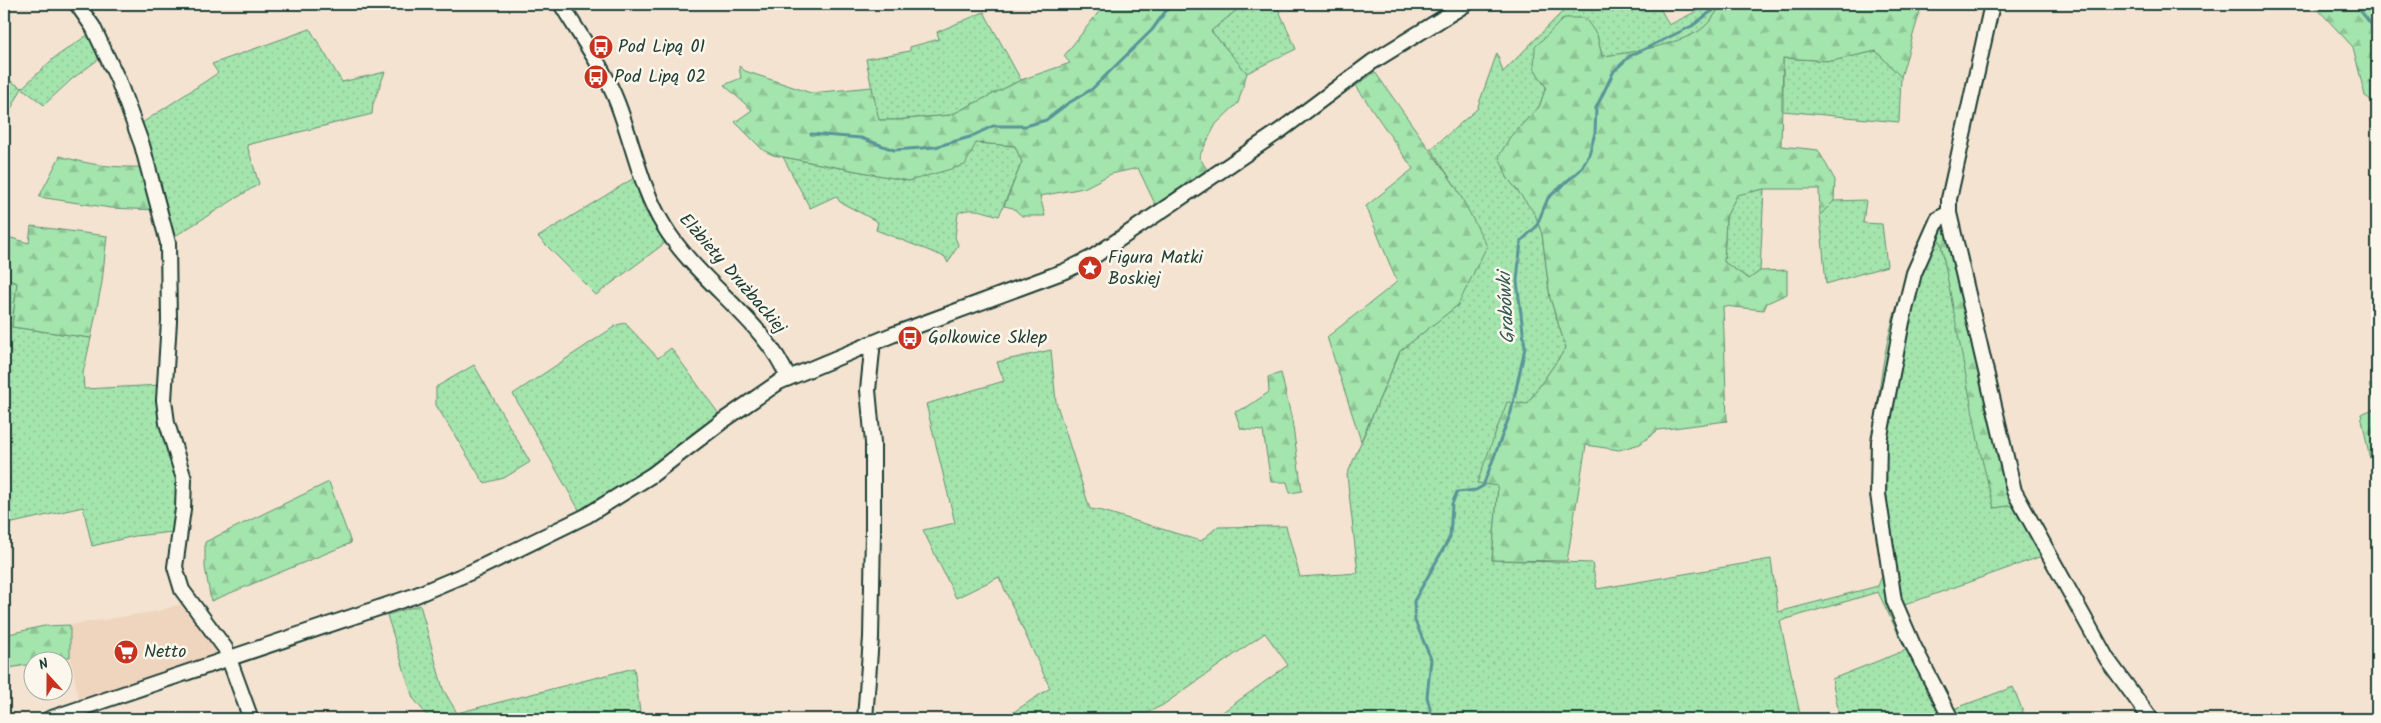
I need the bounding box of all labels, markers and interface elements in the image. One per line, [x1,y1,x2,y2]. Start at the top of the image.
place label: Pod Lipą 01 [618,33,705,62]
bus stop icon: Pod Lipą 01 [588,34,614,60]
place label: Pod Lipą 02 [614,63,706,92]
bus stop icon: Pod Lipą 02 [583,64,609,90]
street label: Elżbiety Drużbackiej [671,207,794,342]
place label: Figura Matki Boskiej [1108,244,1204,294]
place icon: Figura Matki Boskiej [1077,255,1103,281]
water label: Grabówki [1490,267,1524,345]
place label: Golkowice Sklep [928,324,1047,353]
bus stop icon: Golkowice Sklep [897,325,923,351]
place label: Netto [144,638,186,667]
supermarket icon: Netto [113,639,139,665]
north arrow [22,650,72,700]
text: N [36,653,52,677]

